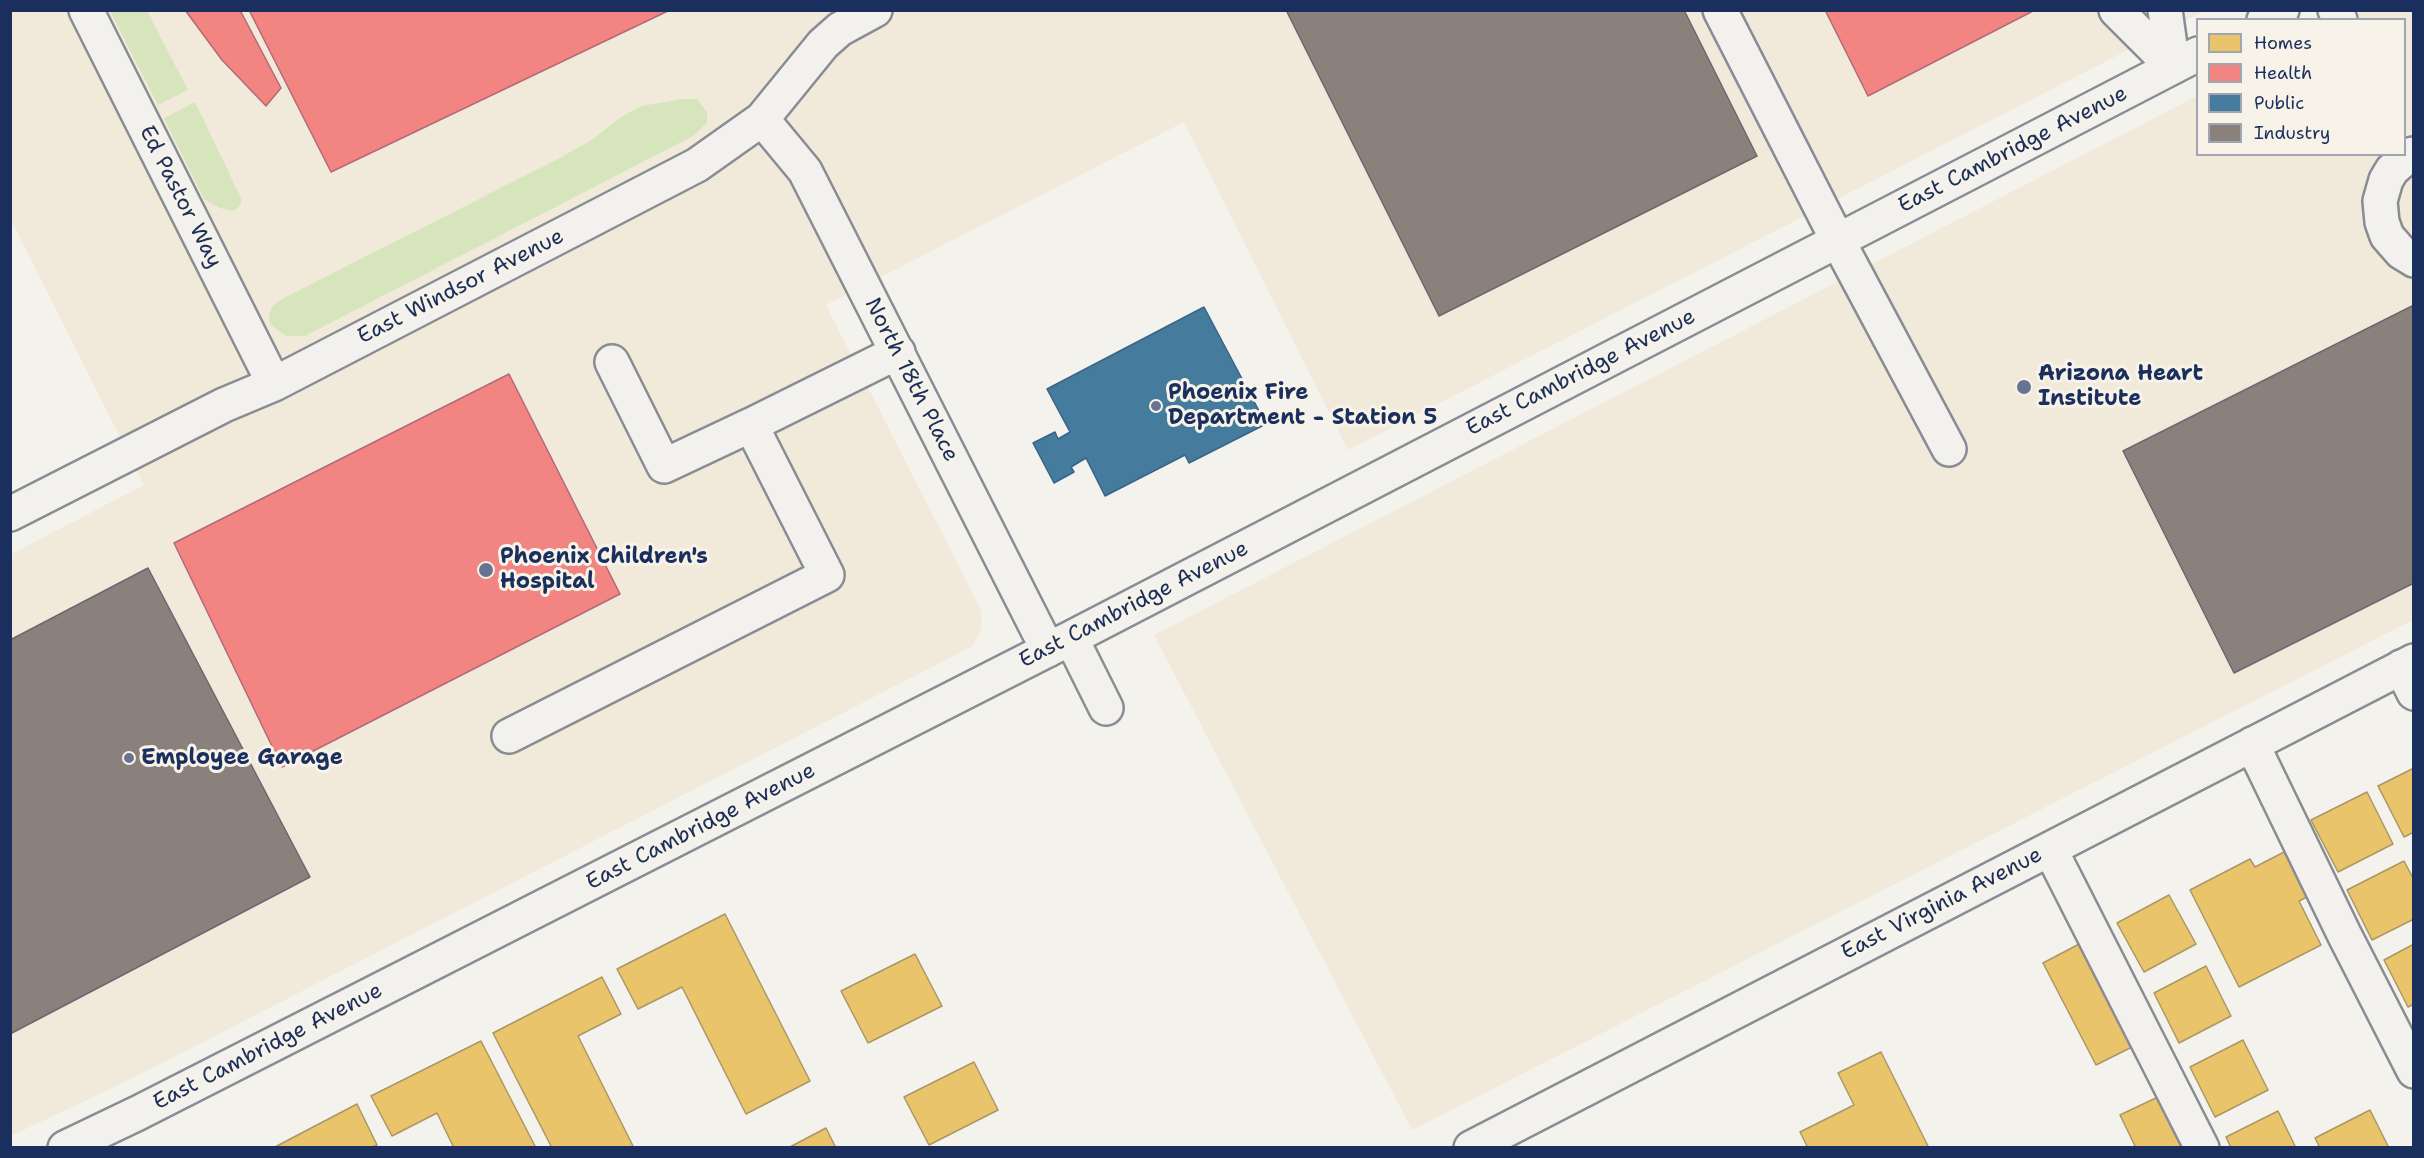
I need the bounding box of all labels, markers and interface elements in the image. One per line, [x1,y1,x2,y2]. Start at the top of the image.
legend [2196,18,2406,156]
text: Homes [2254,31,2312,55]
text: Health [2254,61,2312,85]
street label: East Cambridge Avenue [1894,81,2132,219]
text: Public [2254,91,2304,115]
street label: Ed Pastor Way [133,121,227,273]
text: Industry [2254,121,2330,145]
street label: East Windsor Avenue [353,224,569,350]
street label: North 18th Place [858,294,964,466]
street label: East Cambridge Avenue [1462,304,1700,442]
place label: Arizona Heart Institute [2038,361,2203,412]
marker: Arizona Heart Institute [2015,378,2033,396]
place label: Phoenix Fire Department - Station 5 [1168,380,1437,432]
marker: Phoenix Fire Department - Station 5 [1149,399,1163,413]
street label: East Cambridge Avenue [1015,536,1253,674]
place label: Phoenix Children's Hospital [500,544,708,596]
marker: Phoenix Children's Hospital [477,561,495,579]
place label: Employee Garage [141,745,343,771]
marker: Employee Garage [122,751,136,765]
street label: East Cambridge Avenue [582,758,820,896]
street label: East Virginia Avenue [1837,842,2047,966]
street label: East Cambridge Avenue [149,978,387,1116]

